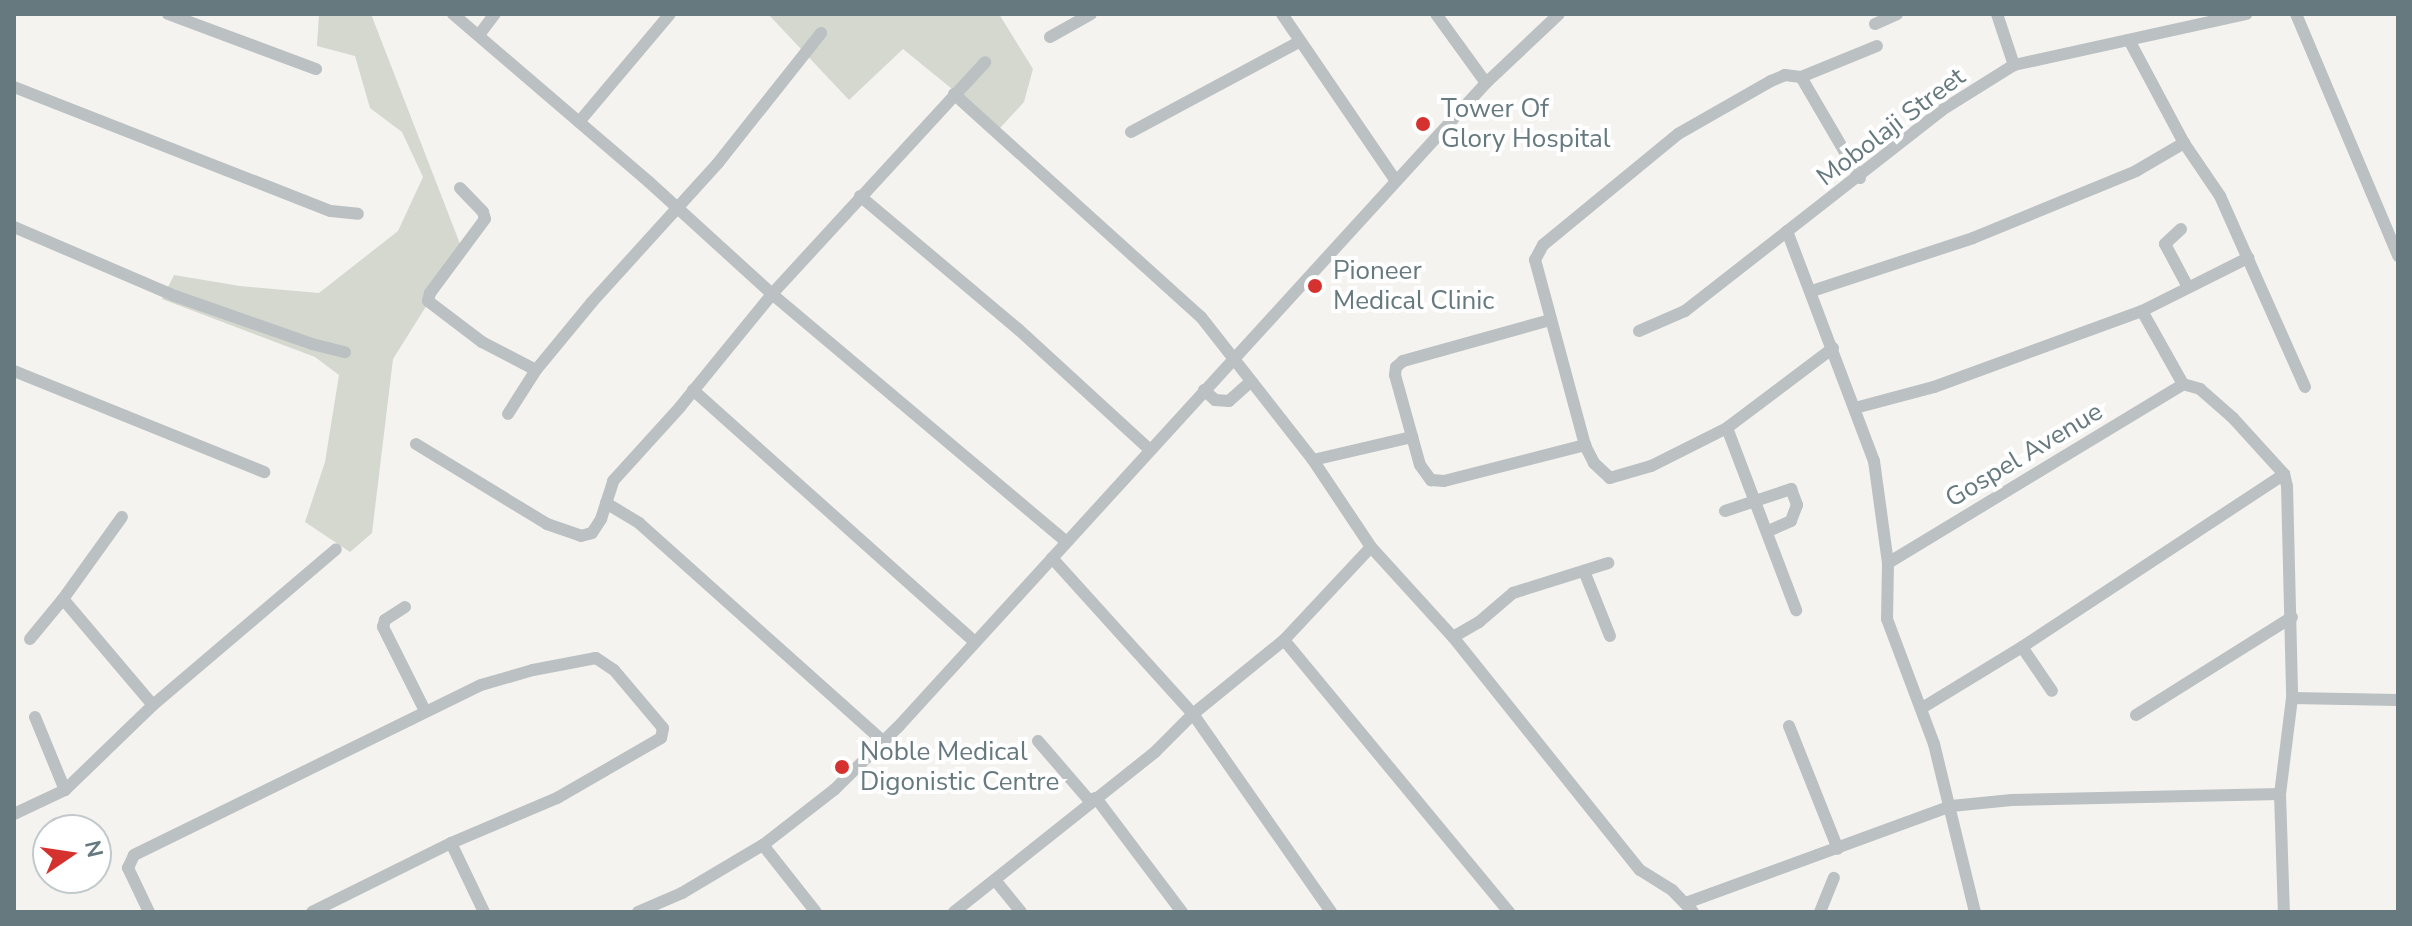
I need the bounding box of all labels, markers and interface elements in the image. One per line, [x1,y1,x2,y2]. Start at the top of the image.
street label: Mobolaji Street [1811,61,1971,193]
place label: Tower Of Glory Hospital [1441,93,1611,154]
marker: Tower Of Glory Hospital [1412,113,1434,135]
place label: Pioneer Medical Clinic [1333,255,1494,316]
marker: Pioneer Medical Clinic [1304,275,1326,297]
street label: Gospel Avenue [1940,396,2108,514]
place label: Noble Medical Digonistic Centre [860,736,1059,798]
marker: Noble Medical Digonistic Centre [831,756,853,778]
north arrow [32,814,112,894]
text: N [77,838,110,860]

